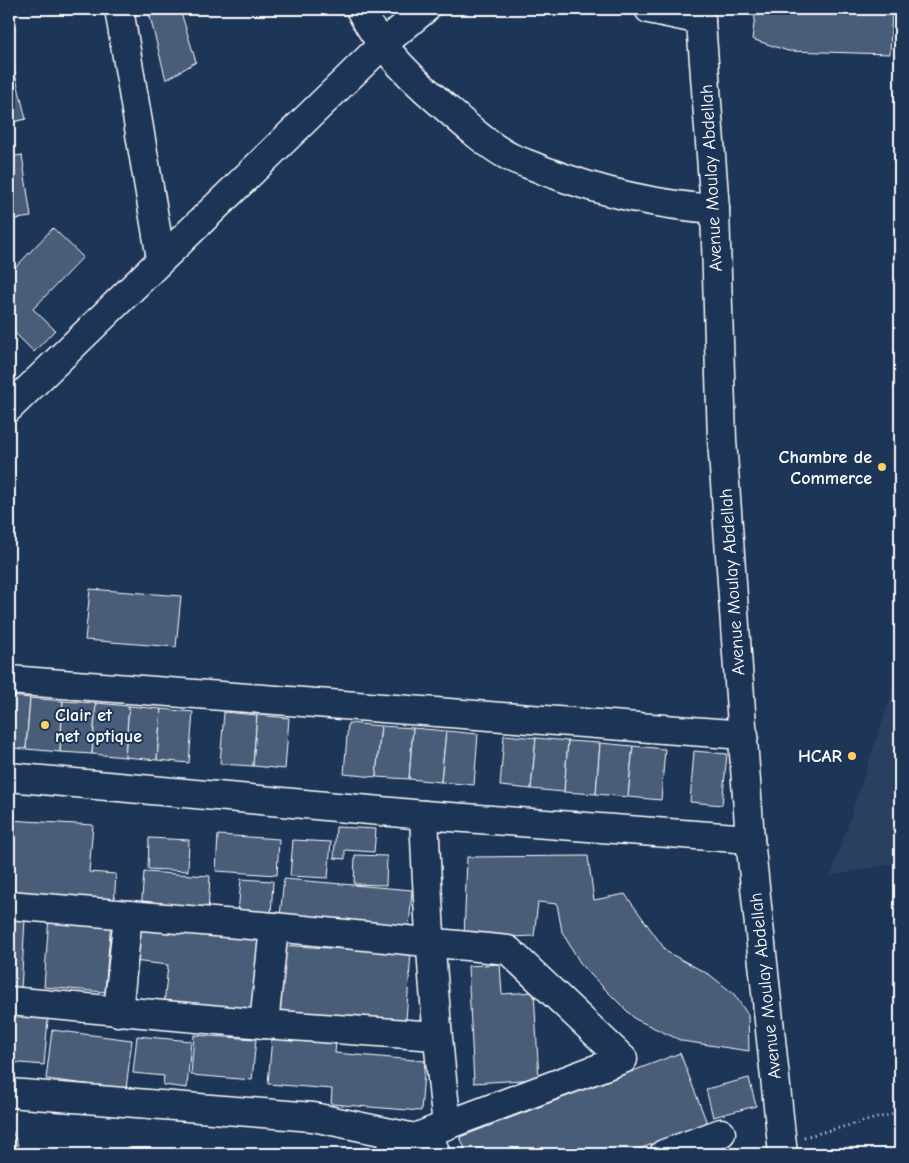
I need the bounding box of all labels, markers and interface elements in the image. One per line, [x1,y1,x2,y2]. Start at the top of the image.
street label: Avenue Moulay Abdellah [696,84,727,272]
place label: Chambre de Commerce [779,447,872,489]
marker: Chambre de Commerce [876,461,888,473]
street label: Avenue Moulay Abdellah [715,488,750,676]
place label: Clair et net optique [55,705,142,747]
marker: Clair et net optique [39,719,51,731]
place label: HCAR [798,746,842,767]
marker: HCAR [846,750,858,762]
street label: Avenue Moulay Abdellah [745,892,786,1080]

